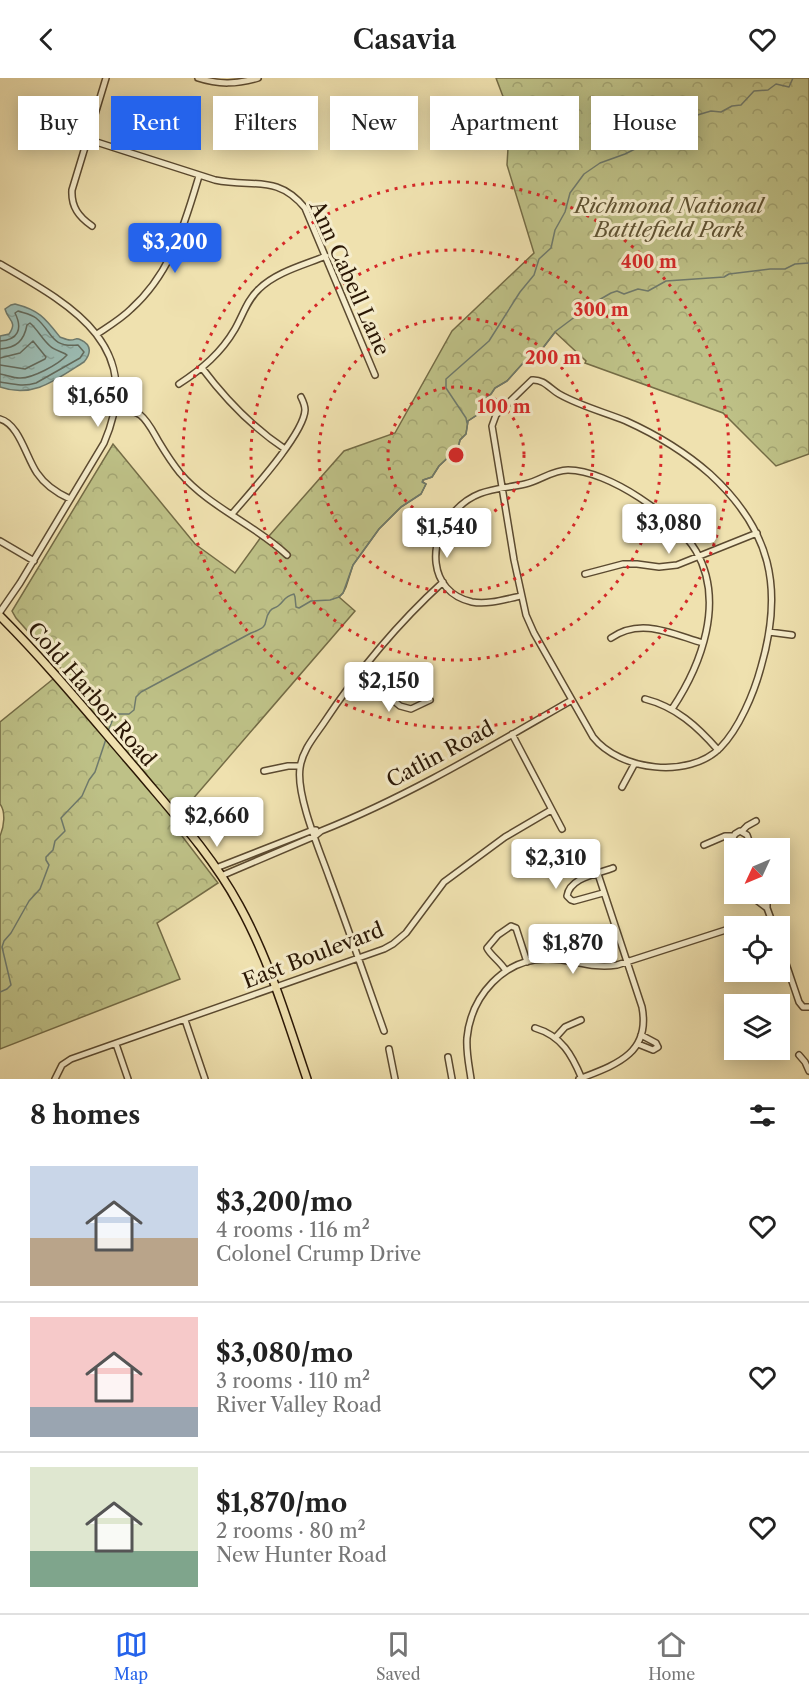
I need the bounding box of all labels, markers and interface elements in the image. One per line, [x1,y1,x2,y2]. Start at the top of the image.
icon: back [30,23,63,56]
text: Casavia [353,23,456,56]
icon: heart [746,23,779,56]
chip: Buy [18,96,99,150]
chip: Rent [111,96,201,150]
chip: Filters [213,96,318,150]
chip: New [330,96,418,150]
chip: Apartment [430,96,579,150]
chip: House [591,96,698,150]
park label: Richmond National Battlefield Park [573,193,766,242]
street label: Ann Cabell Lane [304,196,395,359]
pin: $3,200 [126,223,224,274]
text: $3,200 [142,230,208,254]
text: 400 m [621,251,677,273]
text: 300 m [573,299,629,321]
text: 200 m [525,347,581,369]
pin: $1,650 [49,377,147,428]
text: $1,650 [67,384,129,408]
text: 100 m [477,396,531,418]
centre of rings [446,445,466,465]
pin: $3,080 [620,504,718,555]
pin: $1,540 [398,508,496,559]
text: $3,080 [636,511,702,535]
text: $1,540 [416,515,478,539]
street label: Cold Harbor Road [23,617,162,771]
pin: $2,150 [340,662,438,713]
text: $2,150 [358,669,420,693]
street label: Catlin Road [382,715,498,793]
pin: $2,660 [168,797,266,848]
text: $2,660 [184,804,250,828]
north arrow [724,838,790,904]
map controls [724,838,790,1060]
pin: $2,310 [507,839,605,890]
text: $2,310 [525,846,587,870]
button: locate [724,916,790,982]
street label: East Boulevard [239,917,387,993]
pin: $1,870 [524,924,622,975]
text: $1,870 [542,931,604,955]
button: layers [724,994,790,1060]
text: 8 homes [30,1099,140,1131]
icon: filters [746,1099,779,1132]
text: $3,200/mo [216,1186,353,1218]
icon: home [78,1190,150,1262]
icon: heart [746,1210,779,1243]
text: 4 rooms · 116 m² [216,1218,370,1242]
text: Colonel Crump Drive [216,1242,421,1266]
text: $3,080/mo [216,1337,353,1369]
icon: home [78,1341,150,1413]
icon: heart [746,1361,779,1394]
text: 3 rooms · 110 m² [216,1369,370,1393]
text: River Valley Road [216,1393,382,1417]
text: $1,870/mo [216,1487,347,1519]
icon: home [78,1491,150,1563]
icon: heart [746,1511,779,1544]
text: 2 rooms · 80 m² [216,1519,366,1543]
text: New Hunter Road [216,1543,387,1567]
tab: Map [114,1628,148,1684]
tab: Saved [376,1628,420,1684]
tab: Home [648,1628,695,1684]

